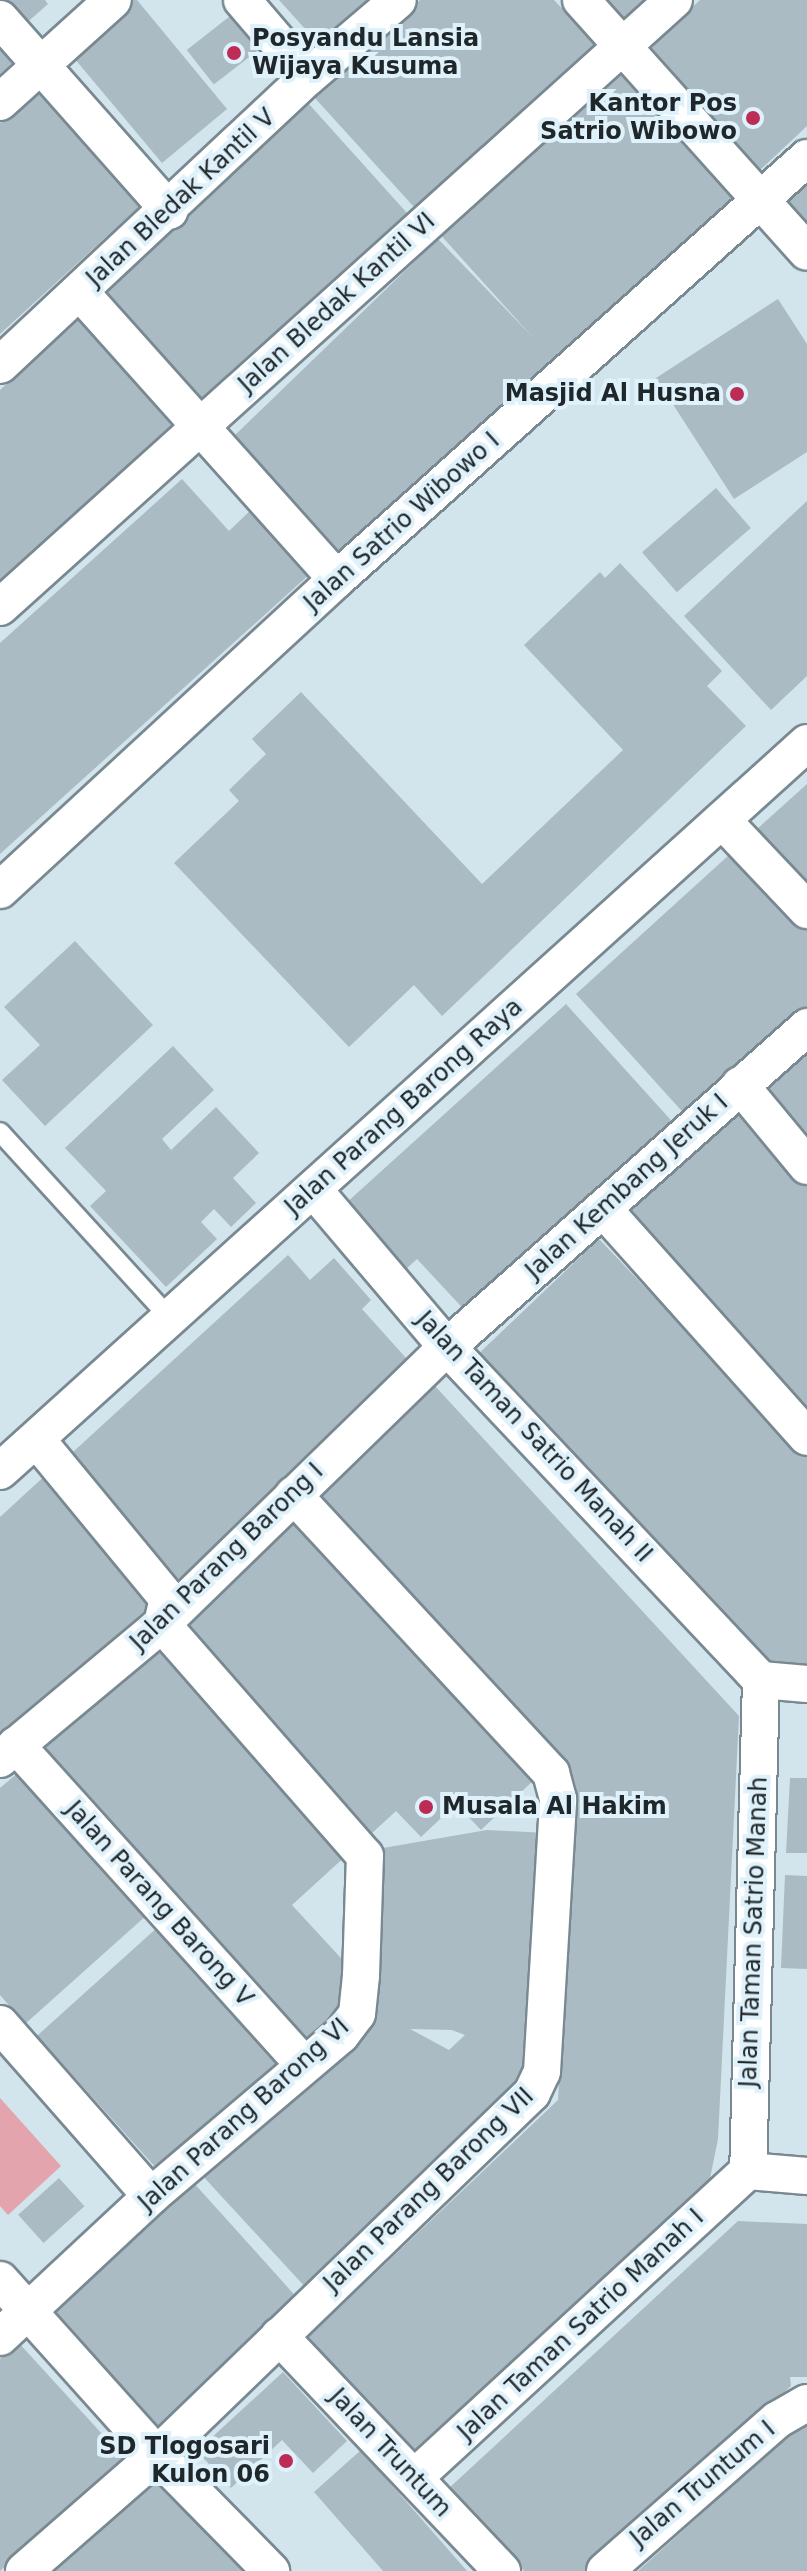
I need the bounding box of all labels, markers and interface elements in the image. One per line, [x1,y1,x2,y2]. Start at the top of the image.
place label: Posyandu Lansia Wijaya Kusuma [252,25,479,81]
marker: Posyandu Lansia Wijaya Kusuma [223,42,245,64]
place label: Kantor Pos Satrio Wibowo [540,90,737,146]
street label: Jalan Bledak Kantil V [81,103,281,293]
marker: Kantor Pos Satrio Wibowo [744,109,762,127]
street label: Jalan Bledak Kantil VI [233,207,441,399]
place label: Masjid Al Husna [505,380,721,408]
marker: Masjid Al Husna [728,385,746,403]
street label: Jalan Satrio Wibowo I [298,427,506,617]
street label: Jalan Parang Barong Raya [279,993,529,1221]
street label: Jalan Kembang Jeruk I [520,1089,734,1285]
street label: Jalan Taman Satrio Manah II [410,1305,658,1569]
street label: Jalan Parang Barong I [125,1457,329,1657]
street label: Jalan Taman Satrio Manah [734,1776,774,2088]
place label: Musala Al Hakim [442,1793,667,1821]
street label: Jalan Parang Barong V [59,1795,259,2013]
marker: Musala Al Hakim [417,1798,435,1816]
street label: Jalan Parang Barong VI [133,2013,355,2217]
street label: Jalan Parang Barong VII [318,2082,540,2298]
street label: Jalan Taman Satrio Manah I [452,2203,710,2447]
street label: Jalan Truntum [323,2383,457,2523]
street label: Jalan Truntum I [625,2415,781,2553]
place label: SD Tlogosari Kulon 06 [99,2433,270,2489]
marker: SD Tlogosari Kulon 06 [277,2452,295,2470]

